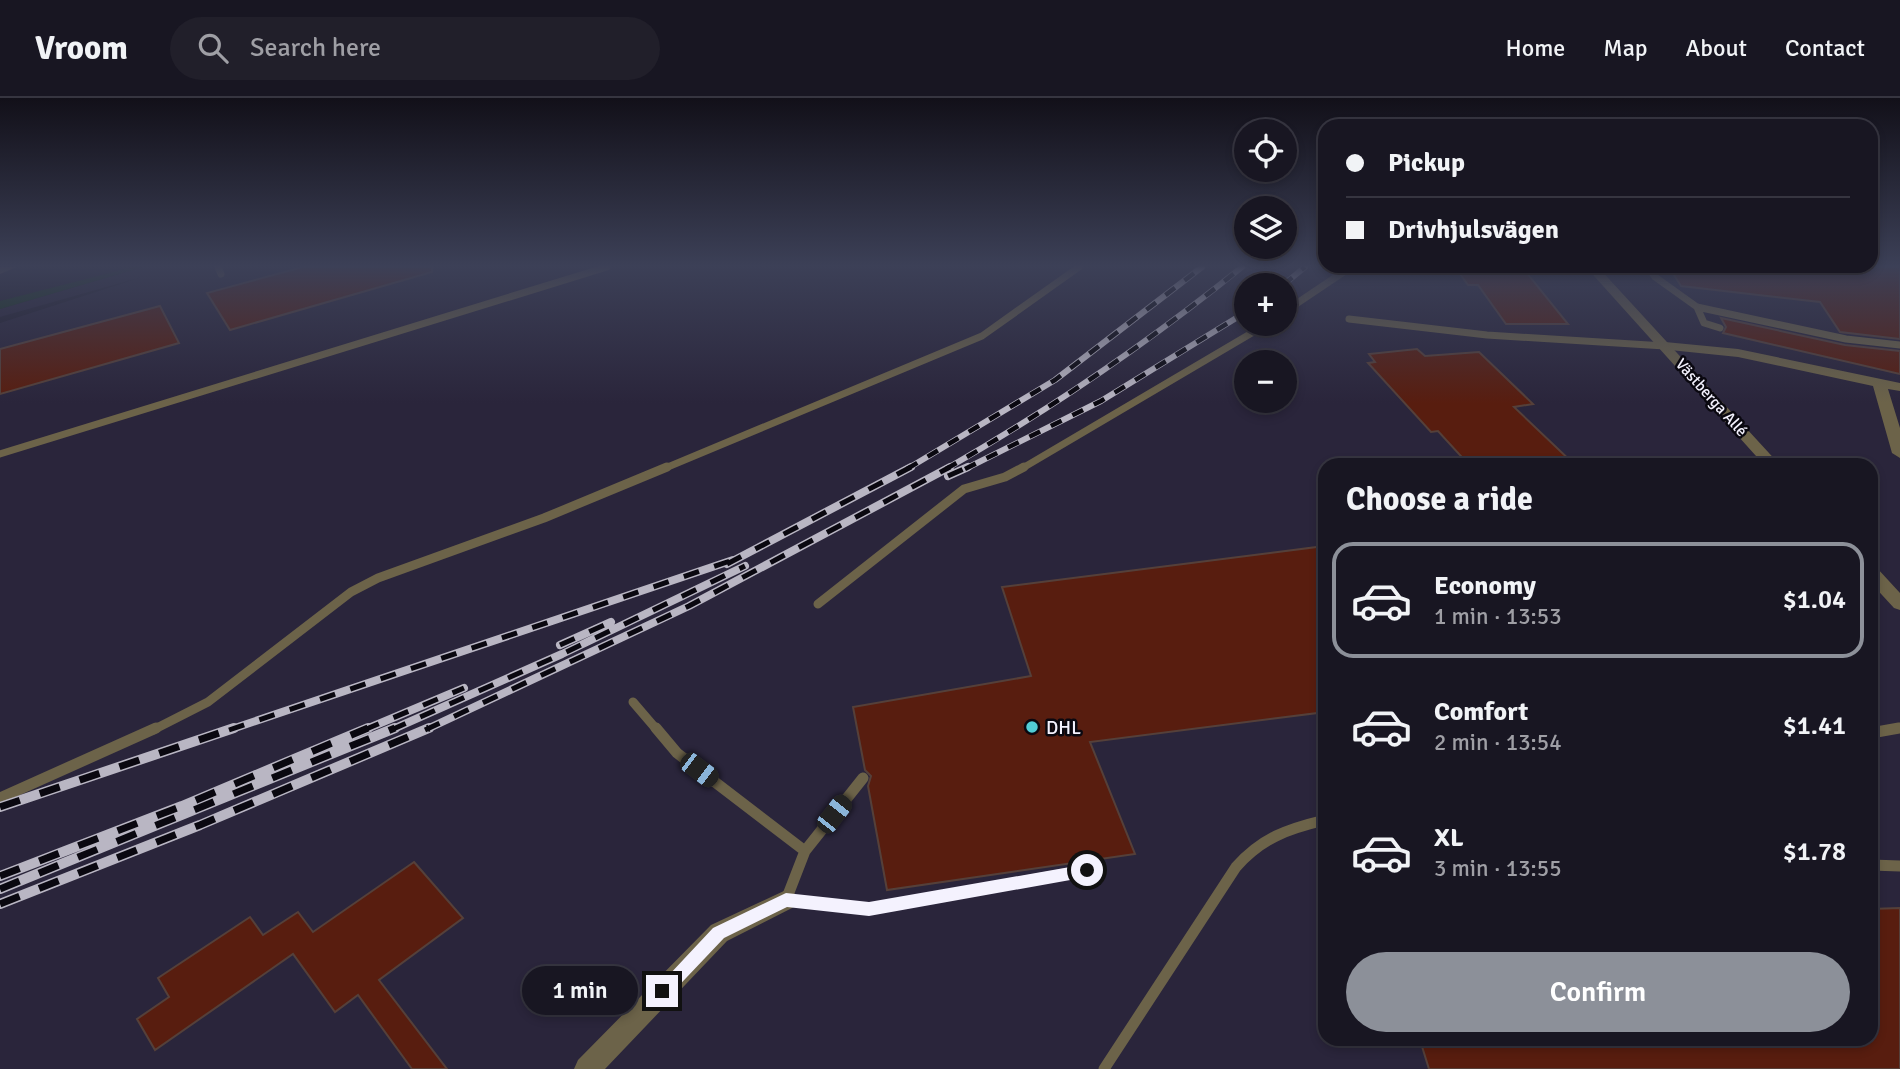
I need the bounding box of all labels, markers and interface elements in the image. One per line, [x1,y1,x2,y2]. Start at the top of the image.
search box [170,17,660,80]
text: Vroom [35,28,128,69]
icon: search [194,29,232,67]
text: Search here [250,32,381,64]
text: Home [1505,33,1565,63]
text: Map [1603,33,1648,63]
text: About [1686,33,1747,63]
text: Contact [1785,33,1865,63]
map controls [1234,119,1297,413]
button: locate [1234,119,1297,182]
text: Pickup [1388,147,1465,179]
button: layers [1234,196,1297,259]
text: Drivhjulsvägen [1388,214,1559,246]
button: + [1234,273,1297,336]
button: − [1234,350,1297,413]
street label: Västberga Allé [1671,354,1752,441]
text: Choose a ride [1346,480,1533,519]
icon: car [1350,569,1413,632]
text: Economy [1434,570,1536,602]
text: $1.04 [1783,584,1846,616]
text: 1 min · 13:53 [1434,602,1562,631]
icon: car [1350,695,1413,758]
text: Comfort [1434,696,1528,728]
text: $1.41 [1783,710,1846,742]
place label: DHL [1046,716,1081,740]
marker: DHL [1024,719,1040,735]
text: 2 min · 13:54 [1434,728,1562,757]
car [676,749,723,791]
car [813,791,856,837]
icon: car [1350,821,1413,884]
text: XL [1434,822,1464,854]
text: $1.78 [1783,836,1846,868]
route start [1071,854,1103,886]
text: 3 min · 13:55 [1434,854,1562,883]
button: Confirm [1346,952,1850,1032]
callout: 1 min [522,966,638,1015]
route end [646,975,678,1007]
text: 1 min [552,976,608,1005]

